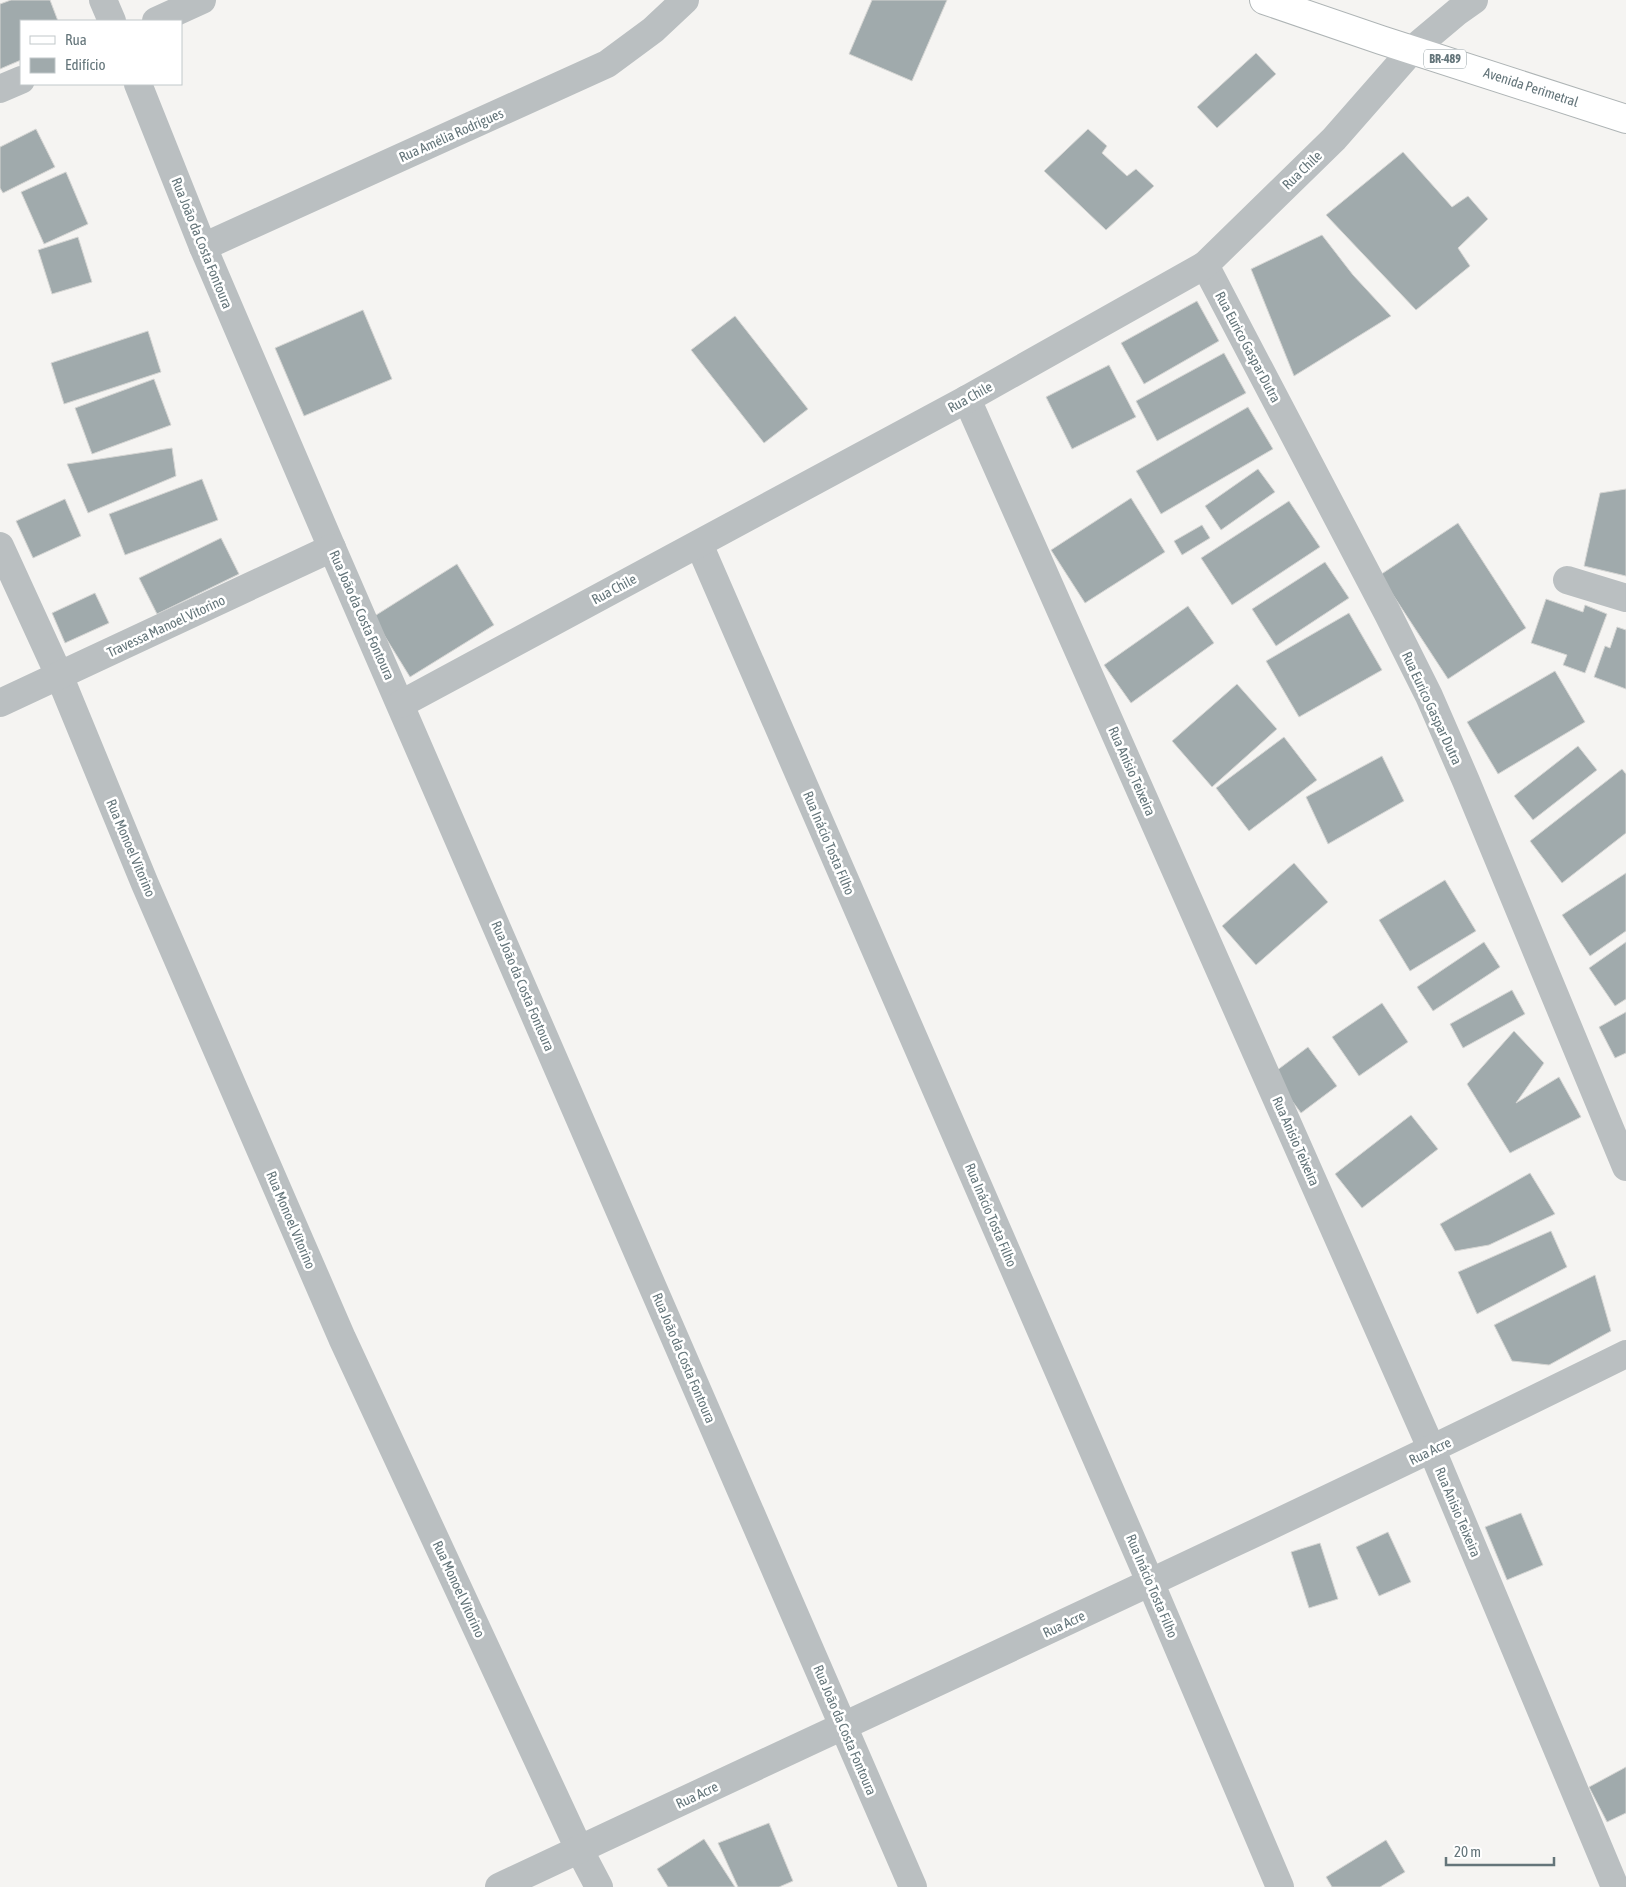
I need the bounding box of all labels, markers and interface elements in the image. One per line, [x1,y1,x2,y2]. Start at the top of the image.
legend [20,20,182,85]
text: Rua [65,31,87,48]
road number: BR-489 [1424,50,1466,68]
text: Edifício [65,56,106,73]
street label: Avenida Perimetral [1482,64,1581,110]
street label: Rua Amélia Rodrigues [396,105,506,165]
street label: Rua Chile [1279,147,1325,193]
street label: Rua João da Costa Fontoura [168,175,236,311]
street label: Rua Eurico Gaspar Dutra [1212,289,1284,405]
street label: Rua Chile [945,378,995,416]
street label: Rua João da Costa Fontoura [326,548,398,682]
street label: Rua Chile [589,571,639,607]
street label: Travessa Manoel Vitorino [104,592,228,660]
street label: Rua Eurico Gaspar Dutra [1399,649,1465,767]
street label: Rua Anisio Teixeira [1105,724,1159,818]
street label: Rua Inácio Tosta Filho [800,789,858,897]
street label: Rua Monoel Vitorino [103,797,159,899]
street label: Rua João da Costa Fontoura [488,918,558,1054]
street label: Rua Anisio Teixeira [1269,1094,1323,1188]
street label: Rua Inácio Tosta Filho [962,1161,1020,1269]
street label: Rua Monoel Vitorino [263,1169,319,1271]
street label: Rua João da Costa Fontoura [649,1290,719,1426]
street label: Rua Acre [1406,1434,1454,1468]
street label: Rua Anisio Teixeira [1432,1465,1484,1559]
street label: Rua Inácio Tosta Filho [1123,1532,1181,1640]
street label: Rua Monoel Vitorino [430,1538,488,1640]
street label: Rua Acre [1040,1607,1088,1641]
street label: Rua João da Costa Fontoura [810,1662,880,1798]
street label: Rua Acre [673,1778,721,1812]
scale bar [1446,1834,1554,1866]
text: 20 m [1454,1843,1481,1860]

